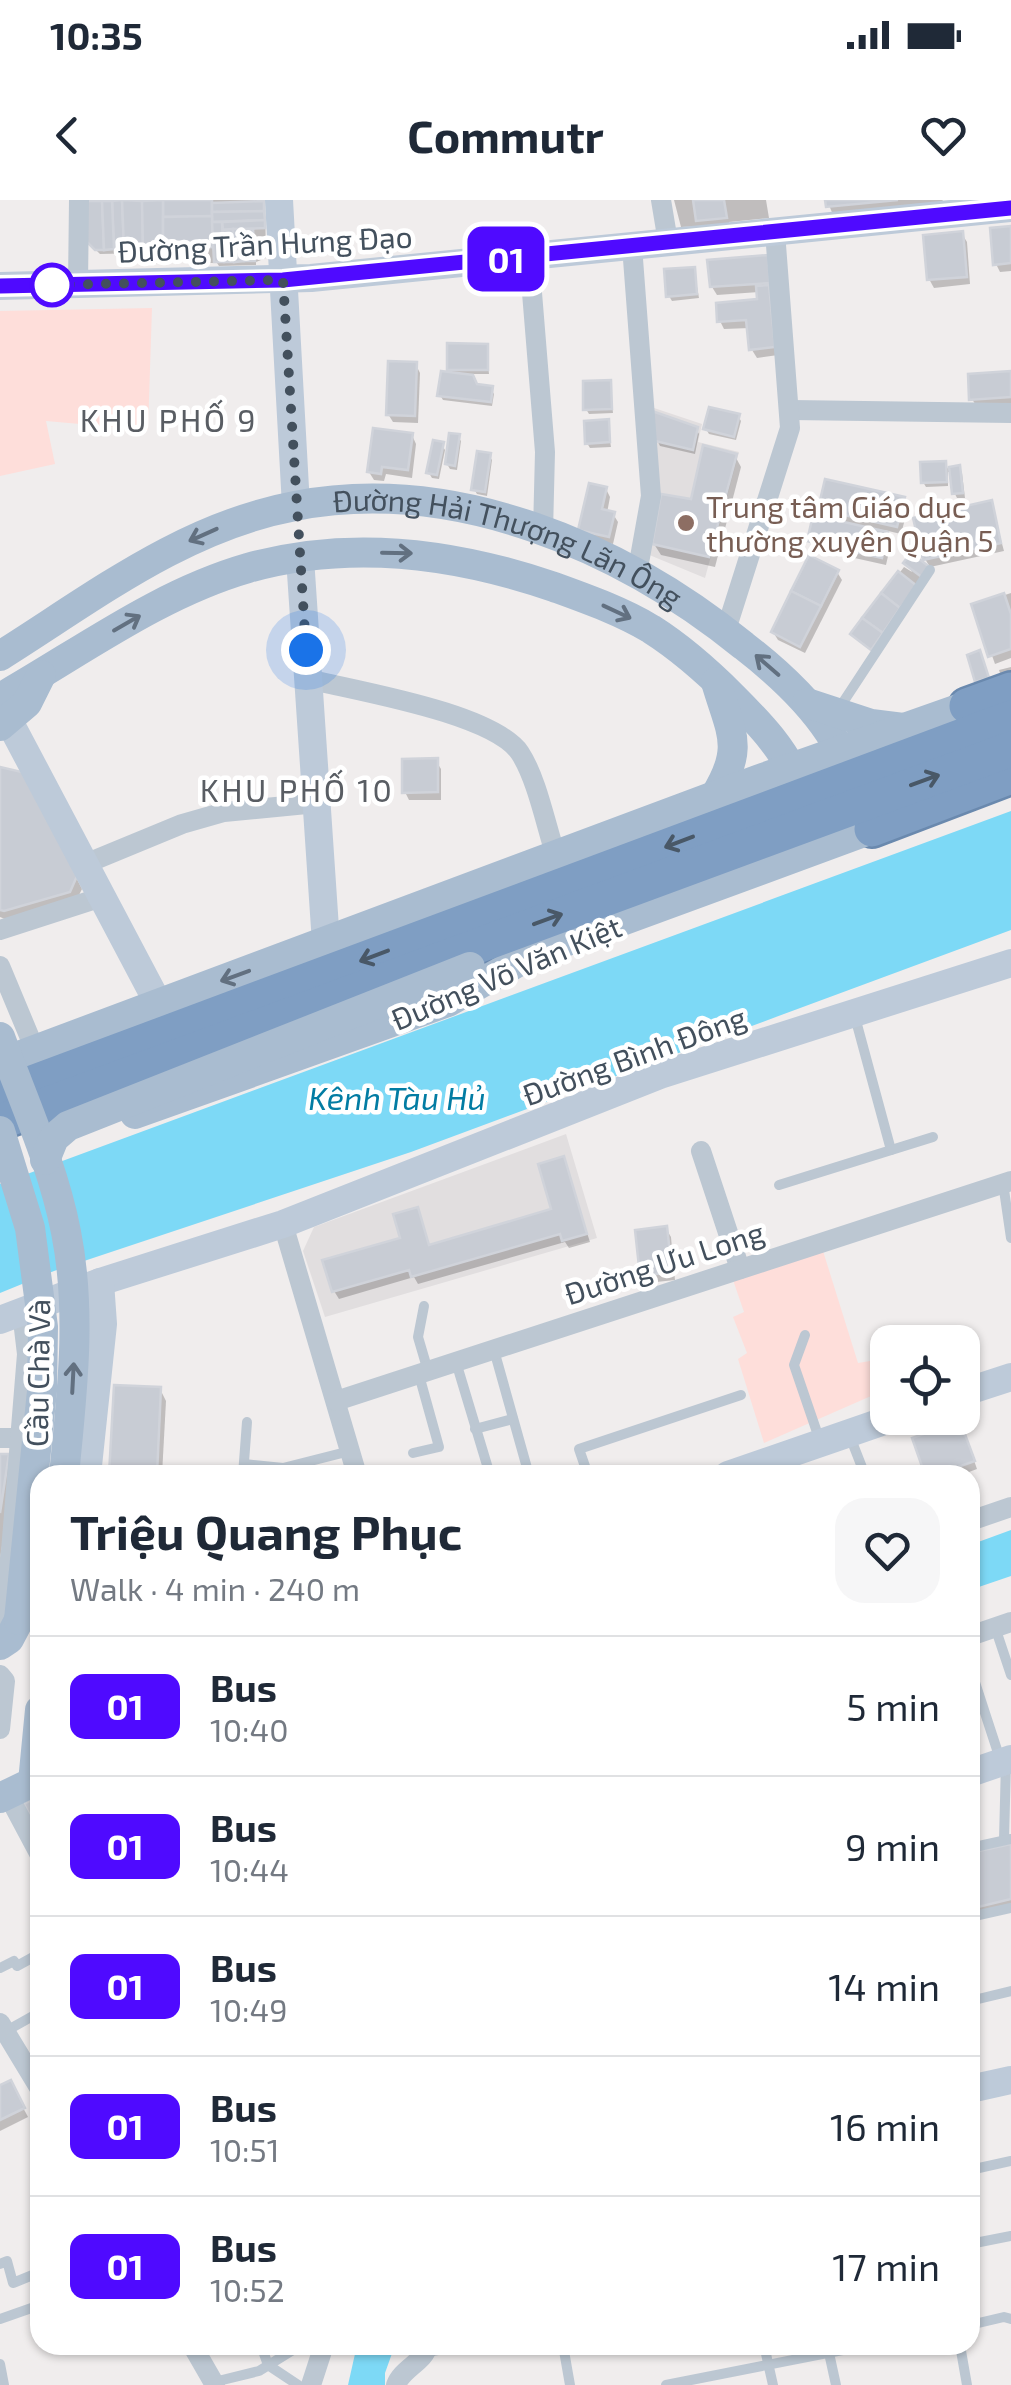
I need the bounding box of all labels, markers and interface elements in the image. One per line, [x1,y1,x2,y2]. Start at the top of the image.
text: 10:35 [50,12,143,58]
icon: back [40,108,95,163]
text: Commutr [407,108,604,162]
icon: heart [916,108,971,163]
street label: Đường Trần Hưng Đạo [117,217,413,269]
line badge: 01 [461,227,551,292]
text: 01 [487,238,525,280]
unlabelled marker [31,264,73,306]
district label: KHU PHỐ 9 [80,399,258,438]
street label: Đường Hải Thượng Lãn Ông [331,481,690,615]
place label: Trung tâm Giáo dục thường xuyên Quận 5 [706,488,994,558]
marker: Trung tâm Giáo dục thường xuyên Quận 5 [675,512,697,534]
one-way arrow [188,527,219,545]
one-way arrow [381,544,413,563]
one-way arrow [601,603,631,622]
one-way arrow [112,613,141,633]
your location [281,625,331,675]
one-way arrow [755,653,780,676]
district label: KHU PHỐ 10 [200,769,394,808]
one-way arrow [908,770,939,788]
one-way arrow [664,834,694,852]
street label: Đường Võ Văn Kiệt [386,907,626,1037]
one-way arrow [532,909,563,927]
one-way arrow [360,948,391,966]
one-way arrow [220,968,251,986]
street label: Đường Bình Đông [517,998,751,1112]
water label: Kênh Tàu Hủ [308,1078,486,1116]
street label: Đường Ưu Long [560,1213,768,1311]
street label: Cầu Chà Và [18,1299,56,1447]
map controls [870,1325,980,1435]
button: locate [870,1325,980,1435]
one-way arrow [64,1362,83,1394]
button: heart [835,1498,940,1603]
text: Triệu Quang Phục [70,1502,462,1560]
text: Walk · 4 min · 240 m [70,1569,360,1607]
text: Bus [210,1664,277,1710]
text: 5 min [846,1683,940,1729]
text: 01 [106,1685,144,1727]
text: 10:40 [210,1710,289,1748]
text: Bus [210,1804,277,1850]
text: 9 min [845,1823,940,1869]
text: 01 [106,1825,144,1867]
text: 10:44 [210,1850,289,1888]
text: Bus [210,1944,277,1990]
text: 14 min [828,1963,940,2009]
text: 01 [106,1965,144,2007]
text: 10:49 [210,1990,288,2028]
text: Bus [210,2084,277,2130]
text: 16 min [830,2103,940,2149]
text: 01 [106,2105,144,2147]
text: 10:51 [210,2130,279,2168]
text: Bus [210,2224,277,2270]
text: 17 min [832,2243,940,2289]
text: 01 [106,2245,144,2287]
text: 10:52 [210,2270,285,2308]

